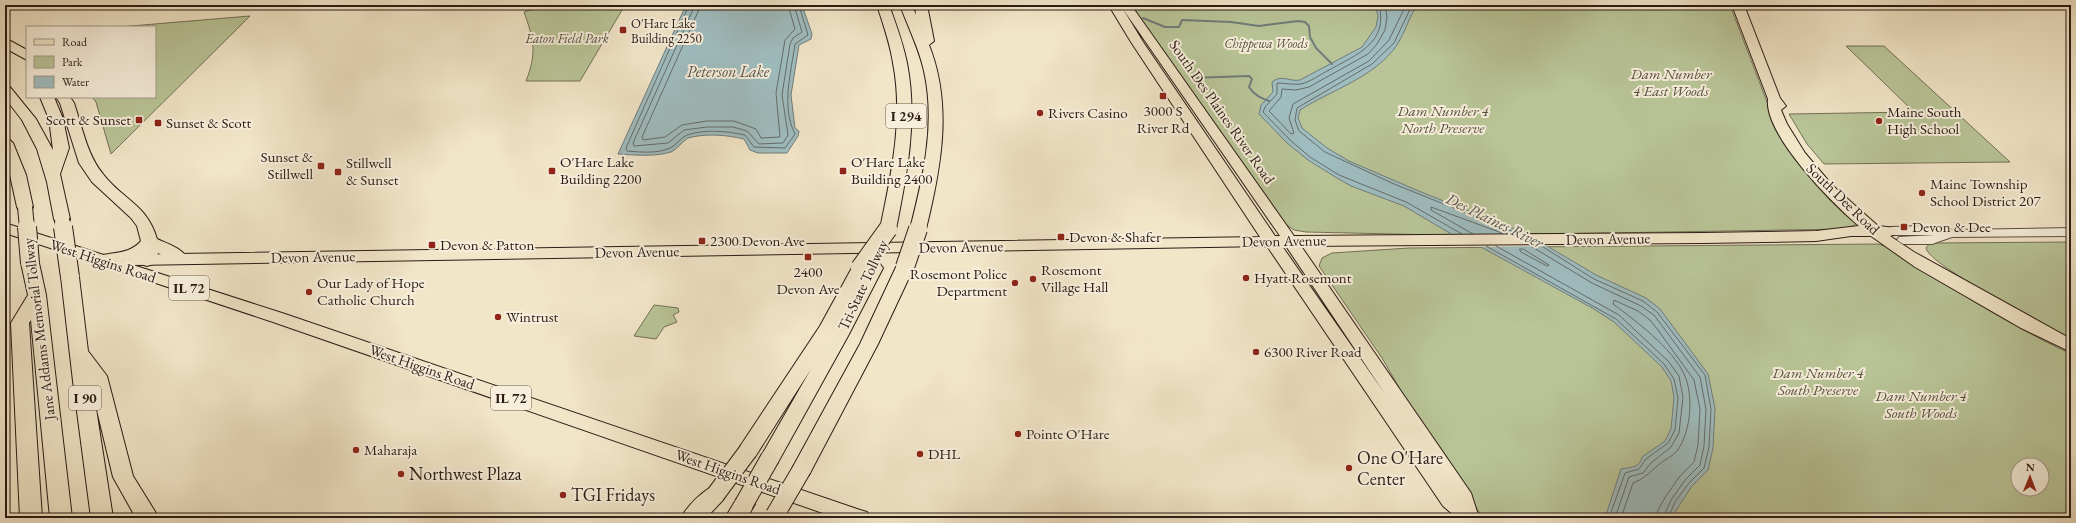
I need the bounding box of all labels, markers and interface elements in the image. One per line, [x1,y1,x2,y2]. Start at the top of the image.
place label: O'Hare Lake Building 2250 [631,15,702,47]
marker: O'Hare Lake Building 2250 [618,25,628,35]
legend [26,26,156,98]
park label: Eaton Field Park [524,30,609,47]
text: Road [62,34,88,50]
park label: Chippewa Woods [1224,35,1308,52]
street label: South Des Plaines River Road [1165,36,1280,188]
text: Park [62,54,83,70]
water label: Peterson Lake [687,61,770,82]
park label: Dam Number 4 East Woods [1629,64,1713,100]
text: Water [62,74,89,90]
marker: 3000 S River Rd [1158,91,1168,101]
place label: 3000 S River Rd [1137,101,1190,137]
park label: Dam Number 4 North Preserve [1396,101,1490,137]
place label: Maine South High School [1887,102,1962,138]
place label: Rivers Casino [1048,103,1128,122]
road number: I 294 [886,104,926,128]
marker: Rivers Casino [1035,108,1045,118]
place label: Scott & Sunset [46,110,131,129]
place label: Sunset & Scott [166,113,251,132]
marker: Scott & Sunset [134,115,144,125]
marker: Maine South High School [1874,116,1884,126]
marker: Sunset & Scott [153,118,163,128]
place label: Sunset & Stillwell [260,147,314,183]
place label: O'Hare Lake Building 2200 [560,152,642,188]
place label: O'Hare Lake Building 2400 [851,152,933,188]
place label: Stillwell & Sunset [346,153,399,189]
street label: South Dee Road [1803,159,1884,239]
marker: Sunset & Stillwell [316,161,326,171]
marker: O'Hare Lake Building 2200 [547,166,557,176]
marker: O'Hare Lake Building 2400 [838,166,848,176]
marker: Stillwell & Sunset [333,167,343,177]
place label: Maine Township School District 207 [1930,174,2041,210]
water label: Des Plaines River [1442,187,1548,254]
marker: Maine Township School District 207 [1917,188,1927,198]
place label: Devon & Dee [1912,217,1991,236]
marker: Devon & Dee [1899,222,1909,232]
place label: Devon & Shafer [1069,227,1161,246]
street label: Devon Avenue [1565,228,1651,249]
street label: Devon Avenue [1241,230,1327,251]
place label: 2300 Devon Ave [710,231,805,250]
marker: Devon & Shafer [1056,232,1066,242]
street label: West Higgins Road [48,234,159,287]
place label: Devon & Patton [440,235,534,254]
street label: Jane Addams Memorial Tollway [18,236,59,423]
marker: 2300 Devon Ave [697,236,707,246]
street label: Tri-State Tollway [833,236,892,333]
street label: Devon Avenue [918,236,1004,257]
marker: Devon & Patton [427,240,437,250]
street label: Devon Avenue [594,241,680,262]
street label: Devon Avenue [270,246,356,267]
marker: 2400 Devon Ave [803,252,813,262]
place label: Rosemont Village Hall [1041,260,1109,296]
place label: 2400 Devon Ave [776,262,840,298]
place label: Rosemont Police Department [910,264,1007,300]
place label: Hyatt Rosemont [1254,268,1352,287]
place label: Our Lady of Hope Catholic Church [317,273,425,309]
marker: Hyatt Rosemont [1241,273,1251,283]
marker: Rosemont Village Hall [1028,274,1038,284]
road number: IL 72 [169,276,209,300]
marker: Rosemont Police Department [1010,278,1020,288]
marker: Our Lady of Hope Catholic Church [304,287,314,297]
place label: Wintrust [506,307,559,326]
marker: Wintrust [493,312,503,322]
street label: West Higgins Road [367,340,478,394]
place label: 6300 River Road [1264,342,1362,361]
marker: 6300 River Road [1251,347,1261,357]
park label: Dam Number 4 South Preserve [1771,363,1865,399]
road number: I 90 [69,386,101,410]
road number: IL 72 [491,386,531,410]
park label: Dam Number 4 South Woods [1874,386,1968,422]
place label: Pointe O'Hare [1026,424,1110,443]
marker: Pointe O'Hare [1013,429,1023,439]
place label: Maharaja [364,440,417,459]
place label: DHL [928,444,960,463]
marker: Maharaja [351,445,361,455]
street label: West Higgins Road [673,445,784,499]
place label: One O'Hare Center [1357,446,1443,490]
marker: DHL [915,449,925,459]
north arrow [2010,457,2050,497]
text: N [2026,460,2035,474]
place label: Northwest Plaza [409,462,522,485]
marker: One O'Hare Center [1344,463,1354,473]
marker: Northwest Plaza [396,469,406,479]
place label: TGI Fridays [571,483,655,506]
marker: TGI Fridays [558,490,568,500]

